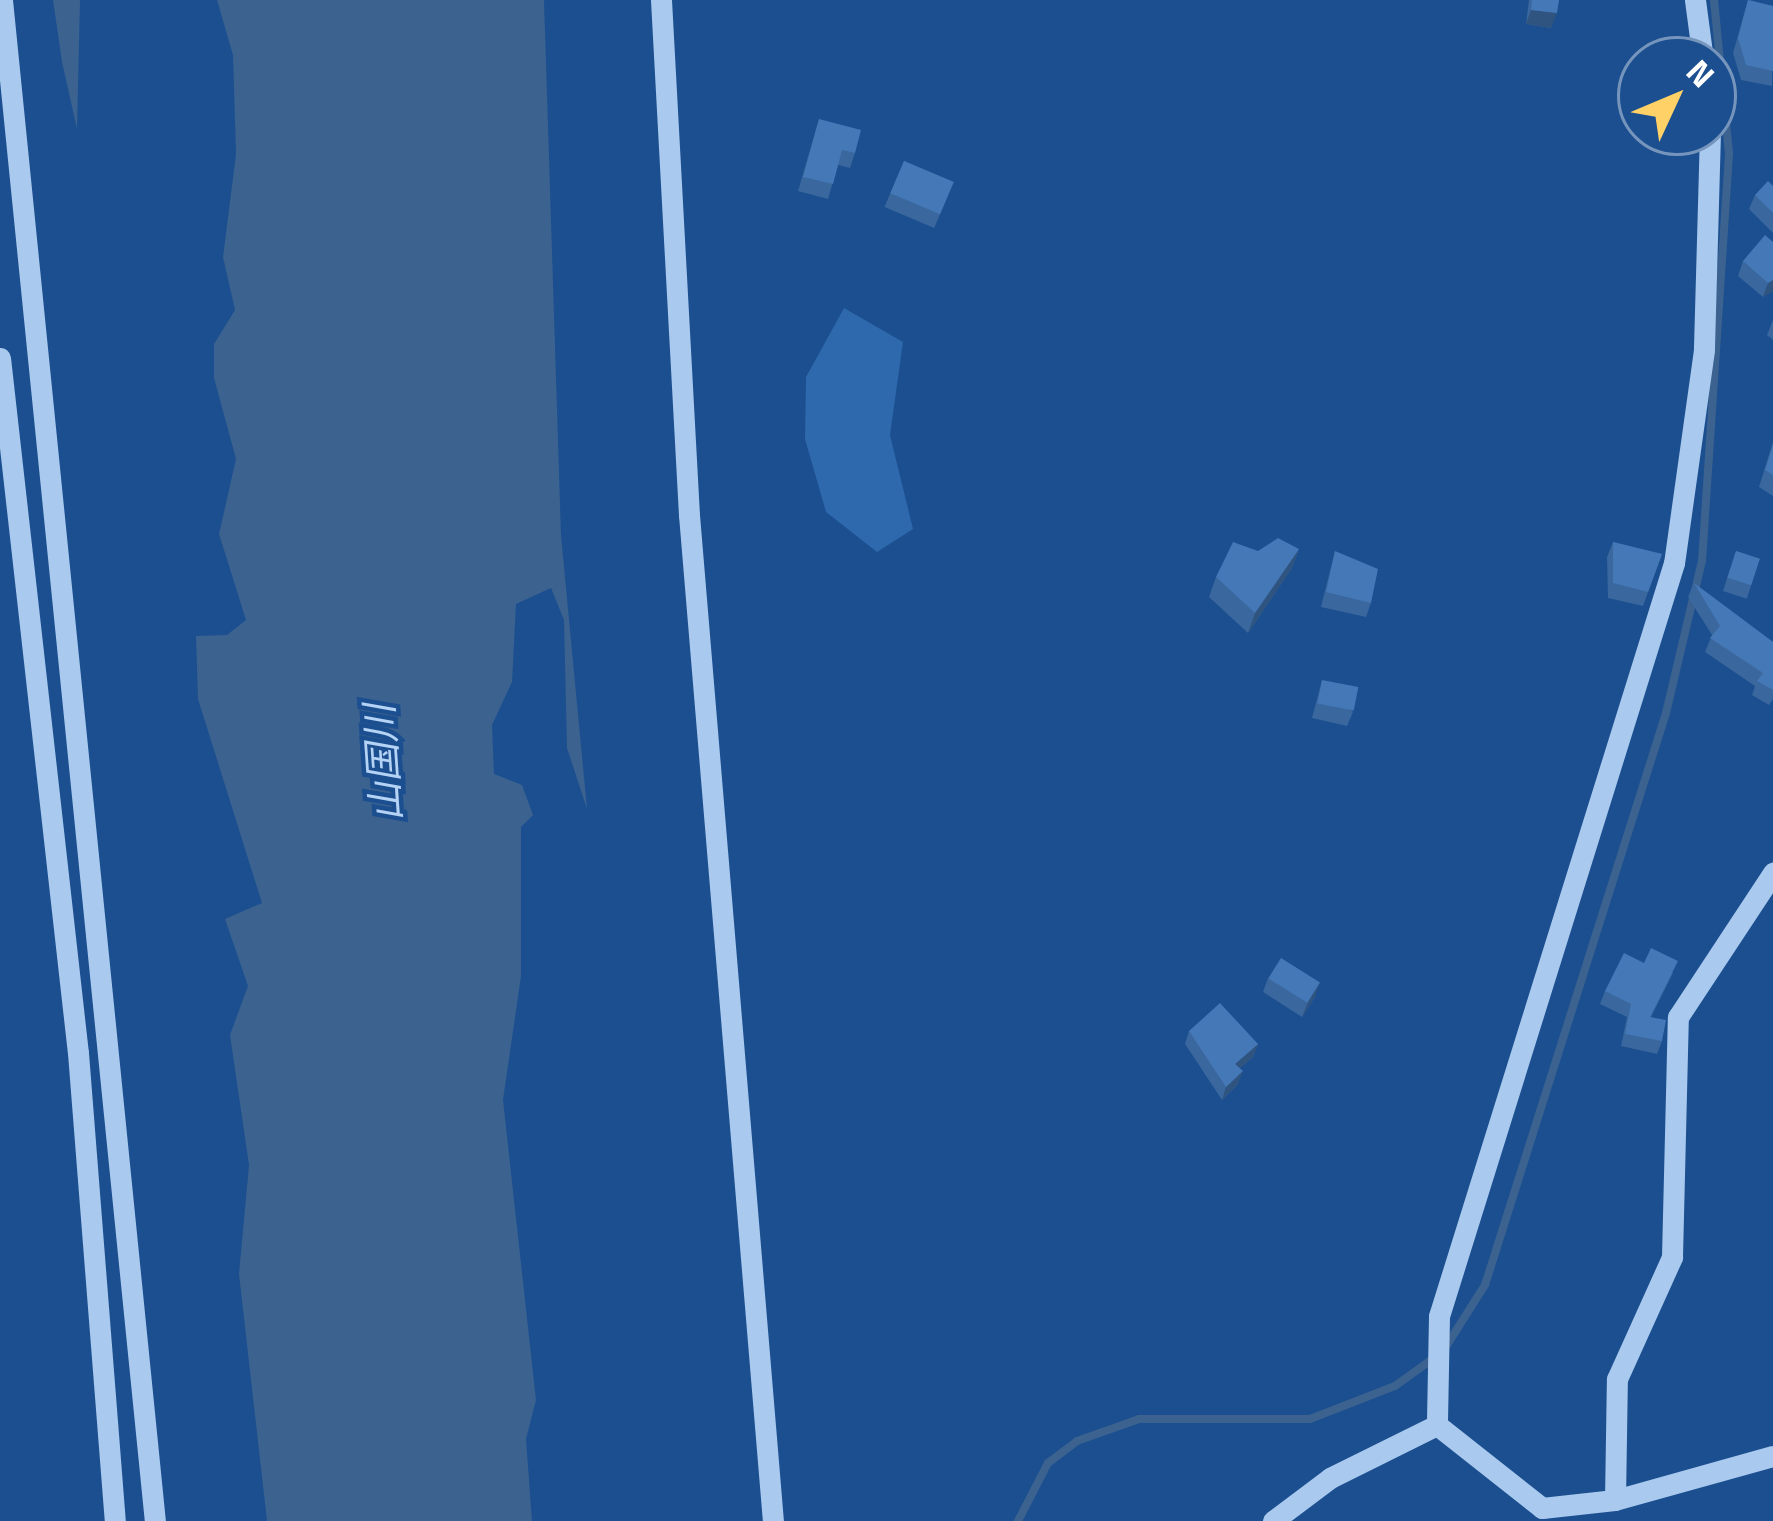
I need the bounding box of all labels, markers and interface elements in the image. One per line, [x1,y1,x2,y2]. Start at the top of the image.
north arrow [1617,36,1737,156]
text: N [1675,47,1727,99]
water label: 山国川 [356,703,410,823]

